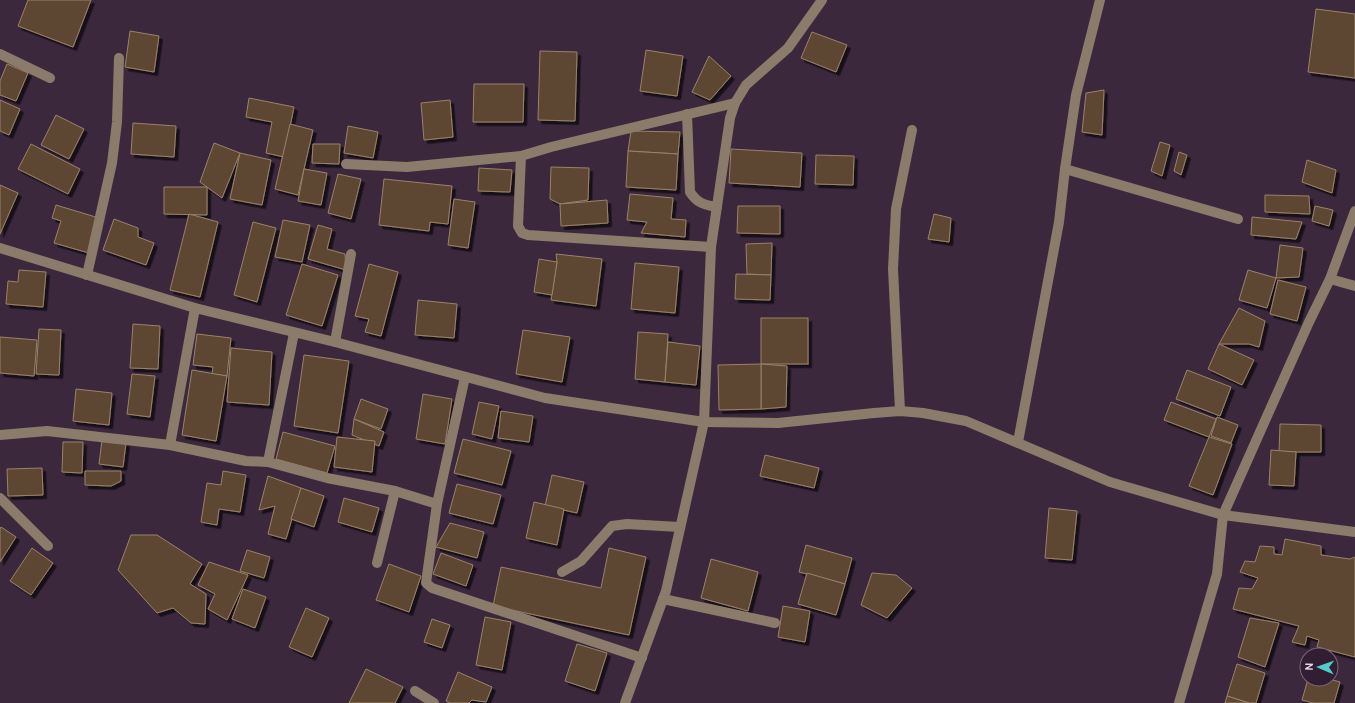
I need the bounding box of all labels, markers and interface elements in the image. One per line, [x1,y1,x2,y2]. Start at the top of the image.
north arrow [1299,647,1339,687]
text: N [1303,662,1317,671]

